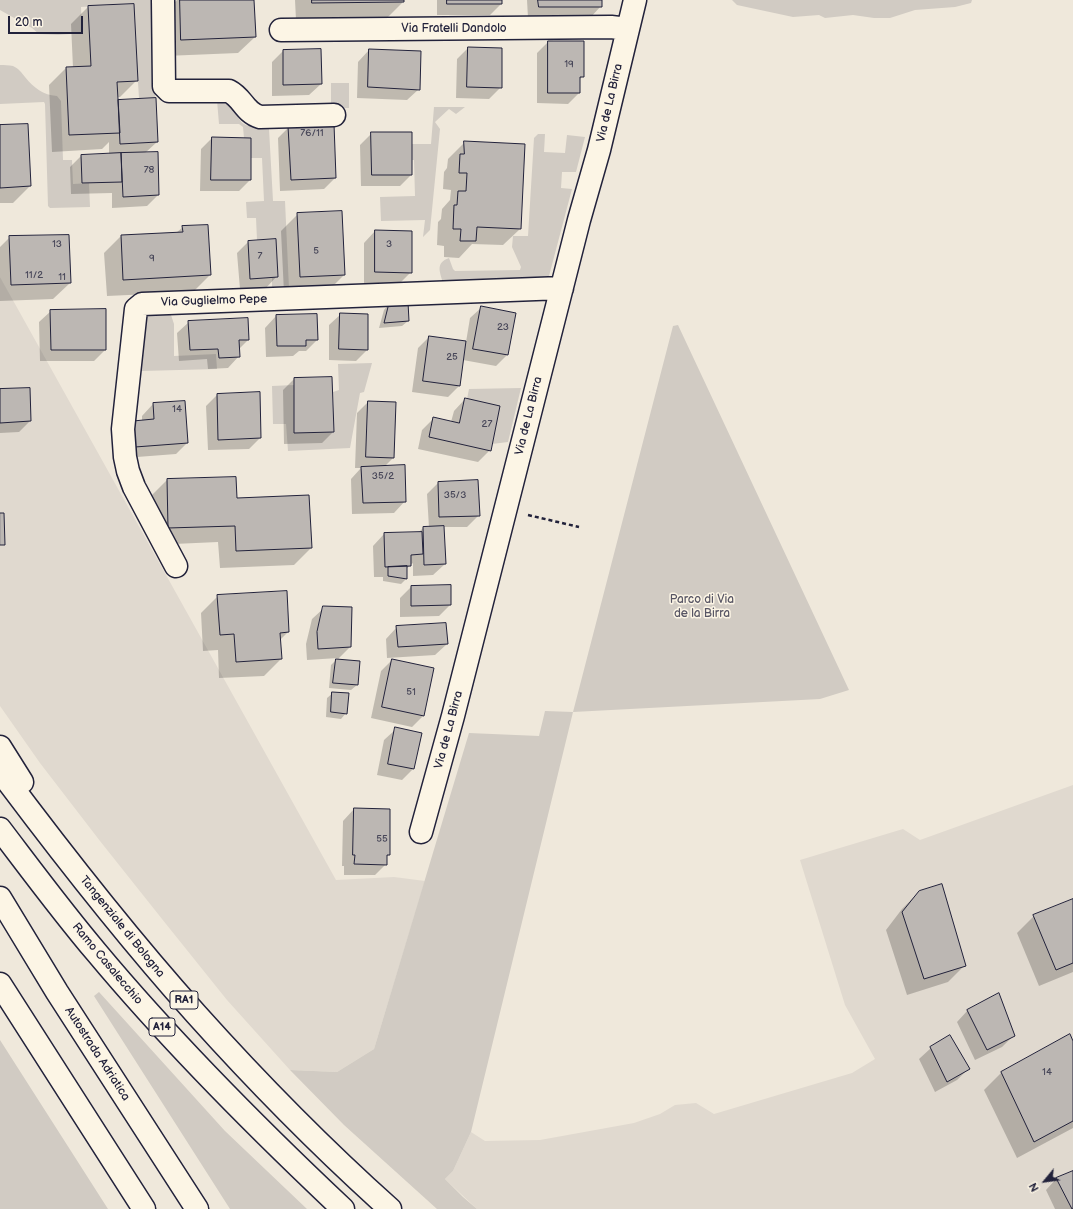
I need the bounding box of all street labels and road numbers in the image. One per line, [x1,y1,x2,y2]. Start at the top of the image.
street label: Via Fratelli Dandolo [401,22,507,36]
street label: Via de La Birra [594,62,626,144]
street label: Via Guglielmo Pepe [161,292,267,310]
street label: Via de La Birra [512,375,546,457]
street label: Via de La Birra [432,689,466,771]
street label: Tangenziale di Bologna [77,873,167,981]
street label: Ramo Casalecchio [69,920,145,1008]
road number: RA1 [170,991,198,1009]
street label: Autostrada Adriatica [61,1004,133,1104]
road number: A14 [149,1018,175,1036]

